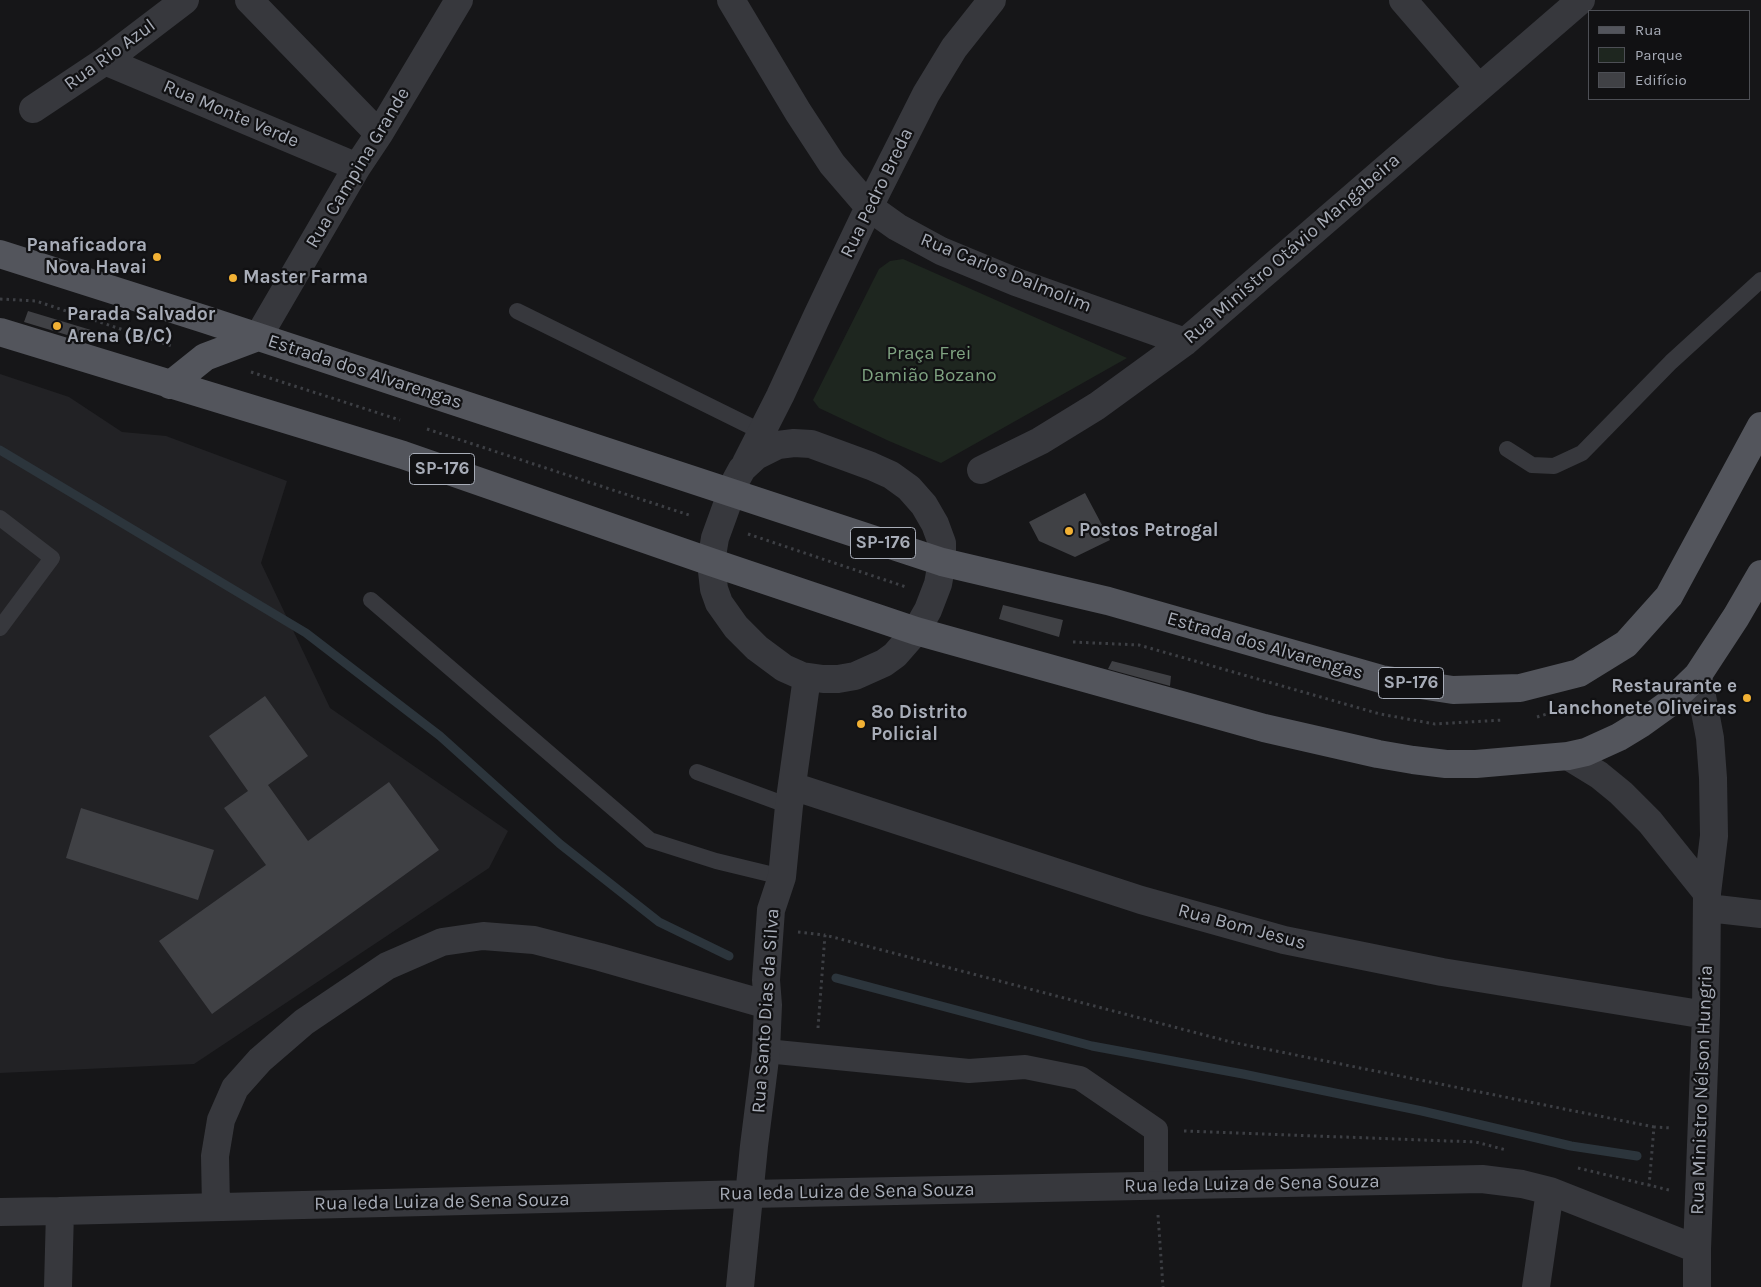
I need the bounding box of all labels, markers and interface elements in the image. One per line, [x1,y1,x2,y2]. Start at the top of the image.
legend [1588,10,1751,100]
street label: Rua Rio Azul [60,14,160,96]
text: Rua [1635,21,1662,39]
text: Parque [1635,46,1683,64]
text: Edifício [1635,71,1687,89]
street label: Rua Monte Verde [160,75,302,153]
street label: Rua Campina Grande [301,84,415,252]
street label: Rua Pedro Breda [836,124,918,262]
street label: Rua Ministro Otávio Mangabeira [1179,149,1405,349]
street label: Rua Carlos Dalmolim [917,228,1095,318]
place label: Panaficadora Nova Havai [27,235,147,279]
marker: Panaficadora Nova Havai [151,251,163,263]
place label: Master Farma [243,267,368,289]
marker: Master Farma [227,272,239,284]
place label: Parada Salvador Arena (B/C) [67,304,215,348]
marker: Parada Salvador Arena (B/C) [51,320,63,332]
street label: Estrada dos Alvarengas [265,330,465,414]
park label: Praça Frei Damião Bozano [861,343,997,387]
road number: SP-176 [410,454,474,484]
place label: Postos Petrogal [1079,520,1219,542]
marker: Postos Petrogal [1063,525,1075,537]
road number: SP-176 [850,528,916,558]
street label: Estrada dos Alvarengas [1164,607,1366,685]
road number: SP-176 [1378,668,1444,698]
place label: Restaurante e Lanchonete Oliveiras [1548,676,1737,720]
marker: Restaurante e Lanchonete Oliveiras [1741,692,1753,704]
place label: 8º Distrito Policial [871,702,968,746]
marker: 8º Distrito Policial [855,718,867,730]
street label: Rua Bom Jesus [1176,899,1308,955]
street label: Rua Santo Dias da Silva [747,908,785,1114]
street label: Rua Ministro Nélson Hungria [1686,965,1718,1215]
street label: Rua Ieda Luiza de Sena Souza [1124,1170,1380,1198]
street label: Rua Ieda Luiza de Sena Souza [719,1178,975,1206]
street label: Rua Ieda Luiza de Sena Souza [314,1188,570,1216]

